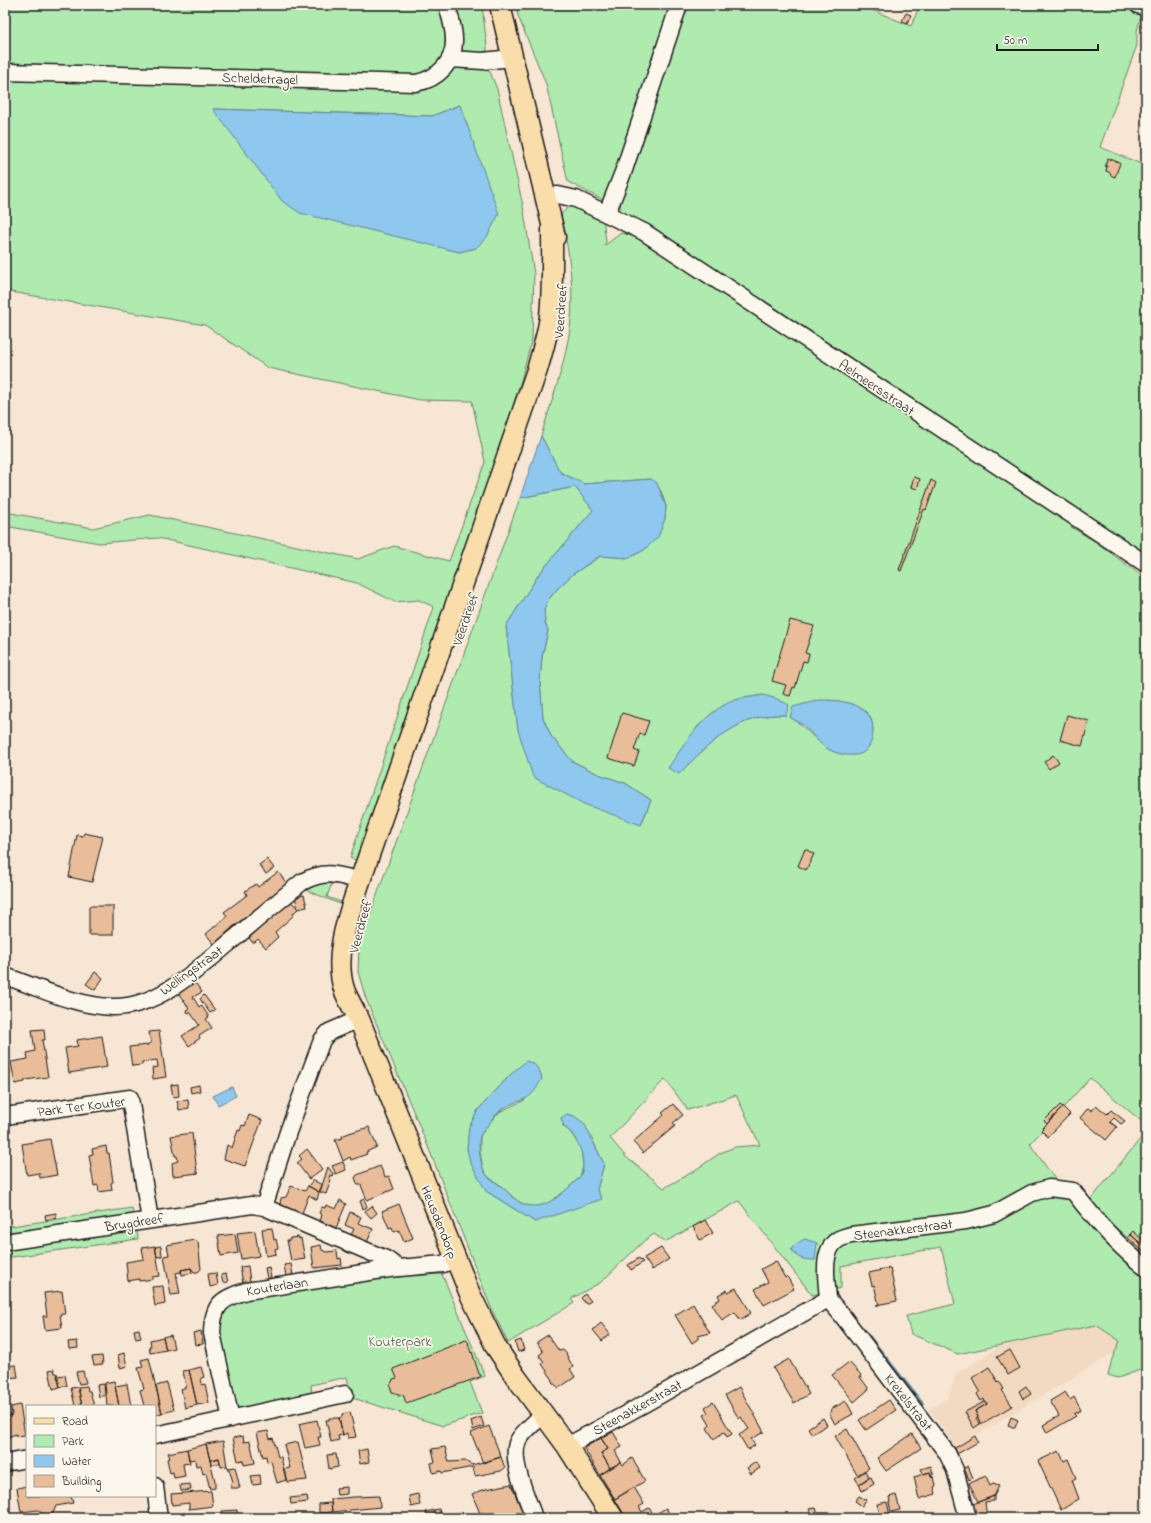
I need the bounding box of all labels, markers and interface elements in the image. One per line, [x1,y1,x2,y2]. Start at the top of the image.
scale bar [997,26,1098,52]
text: 50 m [1003,32,1027,50]
street label: Scheldetragel [221,68,298,92]
street label: Veerdreef [549,283,574,340]
street label: Aelmeersstraat [834,355,919,422]
street label: Veerdreef [447,590,485,650]
street label: Veerdreef [344,897,379,956]
street label: Wellingstraat [156,941,229,1002]
street label: Park Ter Kouter [36,1092,127,1123]
street label: Heusdendorp [414,1183,463,1263]
street label: Brugdreef [102,1208,166,1240]
street label: Steenakkerstraat [852,1214,954,1247]
street label: Kouterlaan [245,1272,309,1303]
park label: Kouterpark [369,1332,432,1353]
street label: Krekelstraat [879,1370,937,1436]
street label: Steenakkerstraat [589,1375,687,1442]
legend [26,1405,156,1497]
text: Road [62,1413,88,1431]
text: Park [62,1433,84,1451]
text: Water [62,1453,91,1471]
text: Building [61,1473,101,1492]

